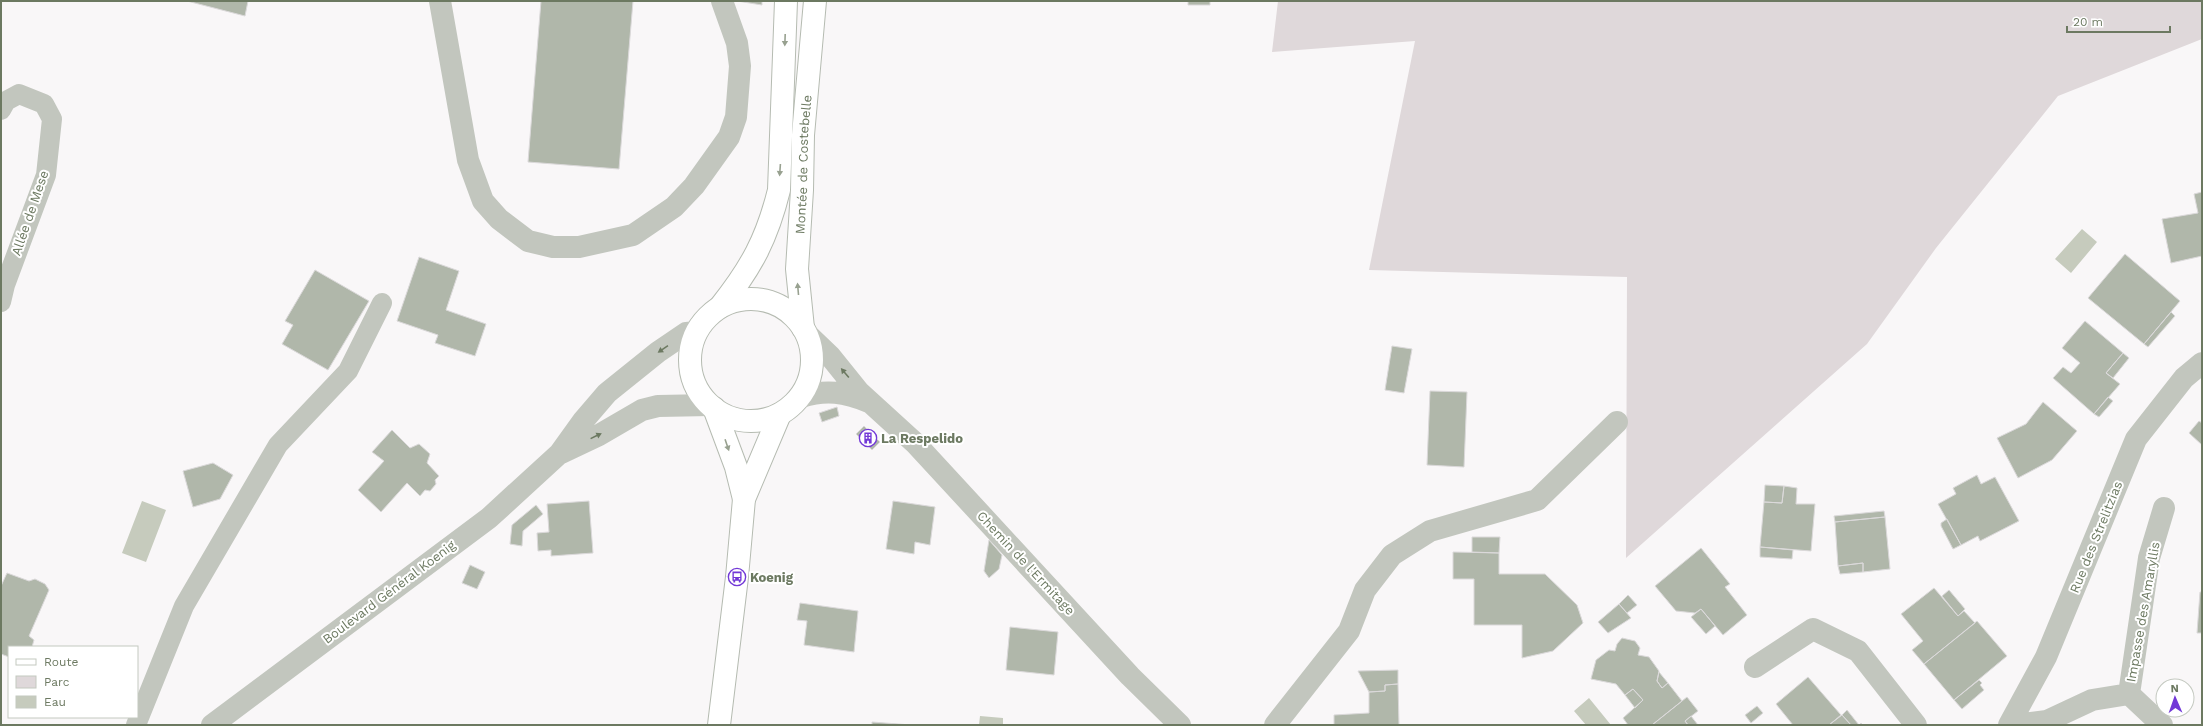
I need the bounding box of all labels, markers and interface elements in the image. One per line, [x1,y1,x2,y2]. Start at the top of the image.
scale bar [2067,8,2170,34]
text: 20 m [2073,15,2103,29]
one-way arrow [782,34,788,47]
street label: Montée de Costebelle [792,94,814,235]
one-way arrow [776,164,783,176]
street label: Allée de Mese [8,169,52,257]
one-way arrow [795,283,802,295]
one-way arrow [657,345,668,353]
one-way arrow [840,368,849,378]
building icon: La Respelido [858,428,878,448]
place label: La Respelido [881,431,963,446]
one-way arrow [590,433,601,439]
one-way arrow [725,439,731,451]
street label: Rue des Strelitzias [2067,479,2125,595]
street label: Chemin de l'Ermitage [974,508,1078,618]
street label: Boulevard Général Koenig [320,537,458,647]
street label: Impasse des Amaryllis [2123,540,2163,683]
bus stop icon: Koenig [727,567,747,587]
place label: Koenig [750,570,794,585]
legend [8,646,138,718]
text: Route [44,655,78,669]
text: Parc [44,675,70,689]
north arrow [2155,678,2195,718]
text: N [2170,682,2179,695]
text: Eau [44,695,66,709]

